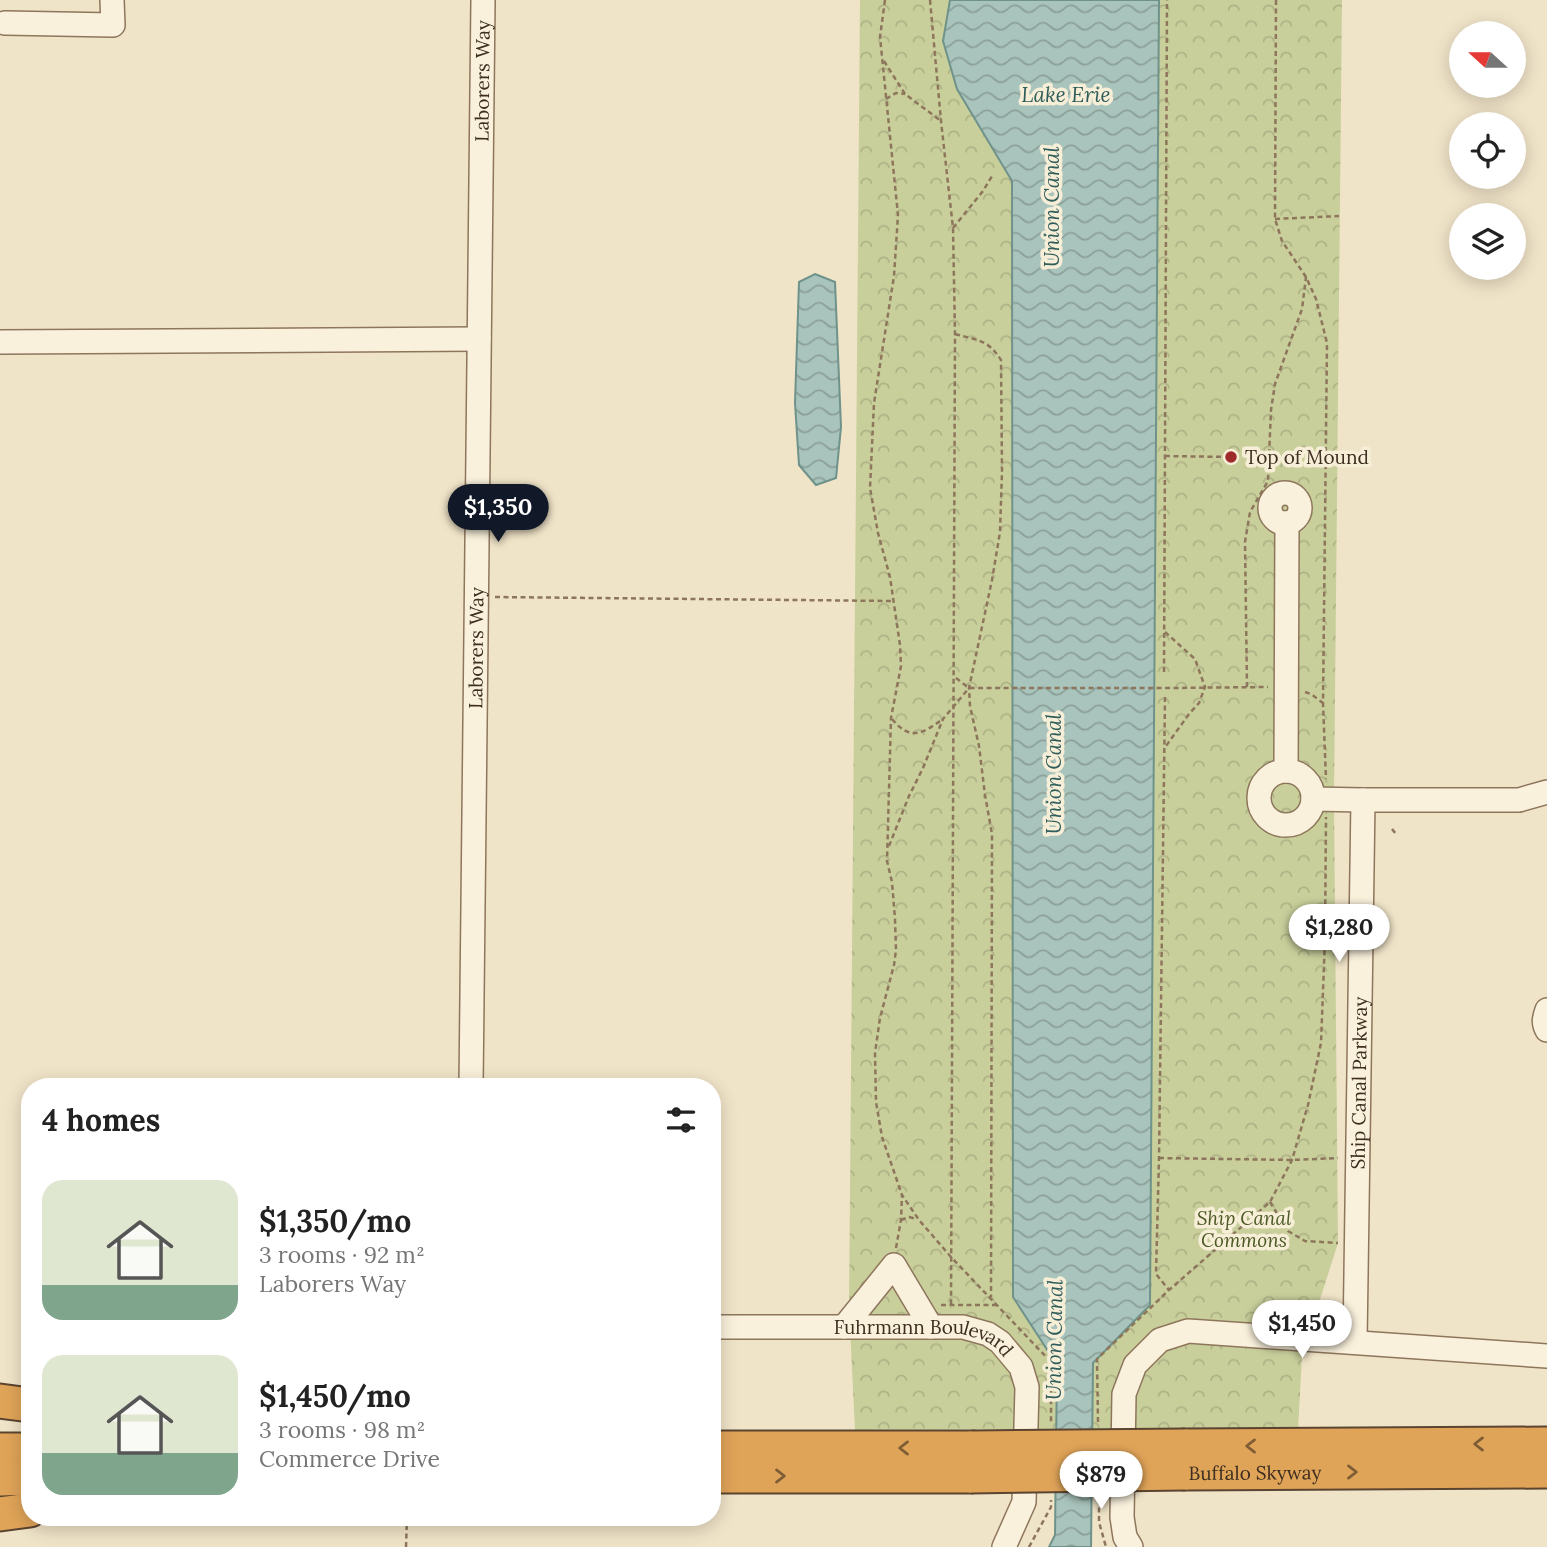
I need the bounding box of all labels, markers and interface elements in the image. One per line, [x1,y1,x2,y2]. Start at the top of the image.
street label: Laborers Way [469,20,495,142]
north arrow [1449,21,1526,98]
map controls [1449,21,1526,280]
water label: Lake Erie [1021,81,1111,108]
button: locate [1449,112,1526,189]
water label: Union Canal [1038,146,1065,268]
button: layers [1449,203,1526,280]
place label: Top of Mound [1245,445,1369,469]
marker: Top of Mound [1223,449,1239,465]
pin: $1,350 [441,484,555,544]
text: $1,350 [464,492,532,521]
street label: Laborers Way [463,587,489,709]
water label: Union Canal [1040,713,1067,835]
pin: $1,280 [1282,904,1396,964]
text: $1,280 [1305,912,1373,941]
street label: Ship Canal Parkway [1346,996,1372,1170]
text: 4 homes [42,1101,160,1139]
icon: filters [662,1101,700,1139]
text: $1,350/mo [259,1202,411,1240]
park label: Ship Canal Commons [1197,1206,1292,1252]
icon: home [98,1208,182,1292]
text: 3 rooms · 92 m² [259,1240,425,1269]
text: Laborers Way [259,1269,406,1298]
water label: Union Canal [1039,1279,1069,1401]
pin: $1,450 [1245,1300,1359,1360]
text: $1,450 [1268,1308,1336,1337]
street label: Fuhrmann Boulevard [834,1315,1019,1361]
text: $1,450/mo [259,1377,411,1415]
icon: home [98,1383,182,1467]
text: 3 rooms · 98 m² [259,1415,425,1444]
one-way arrow [1473,1437,1484,1452]
one-way arrow [1246,1438,1256,1454]
one-way arrow [898,1440,909,1456]
text: Commerce Drive [259,1444,440,1473]
pin: $879 [1060,1452,1142,1511]
text: $879 [1076,1459,1126,1488]
street label: Buffalo Skyway [1188,1460,1322,1485]
one-way arrow [1347,1464,1357,1480]
one-way arrow [776,1468,786,1484]

